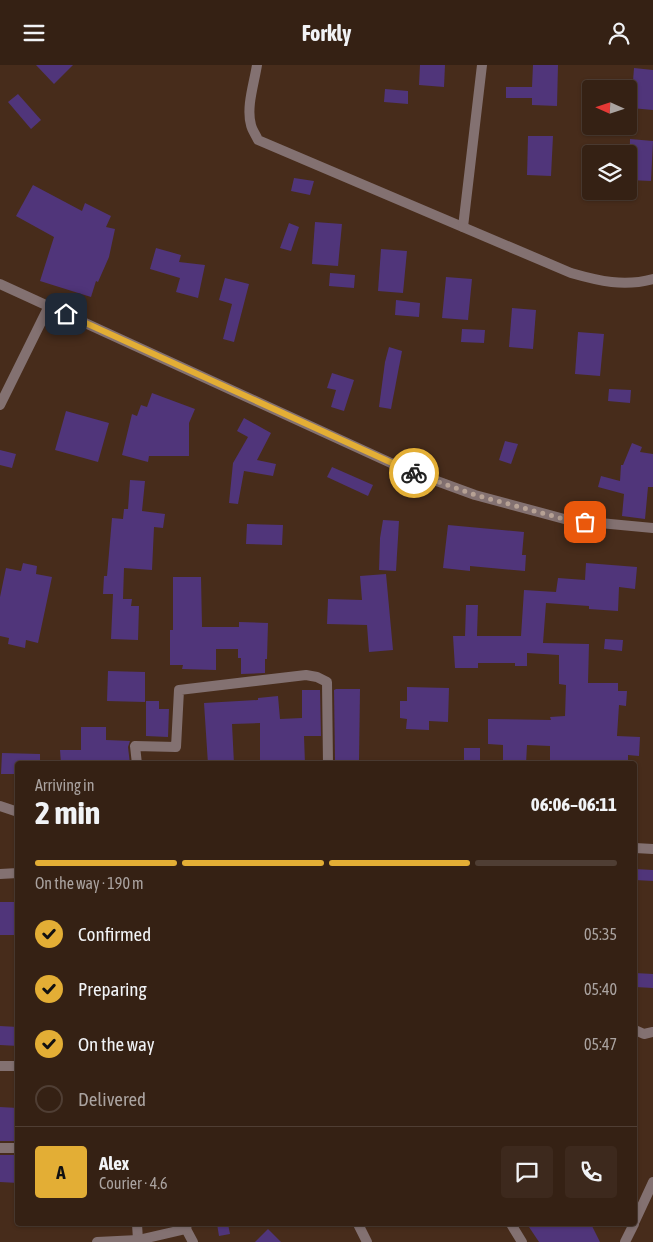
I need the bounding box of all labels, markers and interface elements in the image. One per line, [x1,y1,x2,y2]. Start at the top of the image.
icon: menu [20,19,48,47]
icon: person [605,19,633,47]
text: Forkly [302,20,351,46]
north arrow [582,80,638,135]
map controls [582,80,637,200]
button: layers [582,145,637,200]
pin [45,293,87,335]
icon: home [52,300,80,328]
courier [389,448,439,498]
icon: bike [400,459,428,487]
pin [564,501,606,543]
icon: bag [571,508,599,536]
text: Arriving in [35,776,95,794]
text: 06:06–06:11 [531,793,617,815]
text: 2 min [35,794,100,831]
text: On the way · 190 m [35,874,144,892]
icon: check [35,920,63,948]
text: Confirmed [78,923,151,945]
text: 05:35 [584,925,617,943]
icon: check [35,975,63,1003]
text: Preparing [78,978,147,1000]
text: 05:40 [584,980,617,998]
icon: check [35,1030,63,1058]
text: On the way [78,1033,155,1055]
text: 05:47 [584,1035,617,1053]
text: Delivered [78,1088,146,1110]
button: chat [501,1146,553,1198]
button: phone [565,1146,617,1198]
text: Alex [99,1152,129,1174]
text: A [56,1161,66,1183]
text: Courier · 4.6 [99,1174,168,1192]

